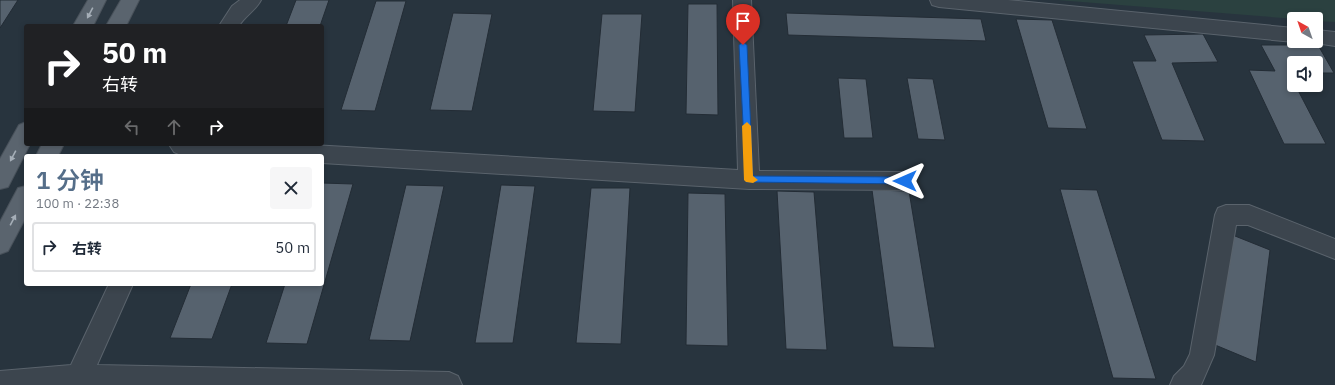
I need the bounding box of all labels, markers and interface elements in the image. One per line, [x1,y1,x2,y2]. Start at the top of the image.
pin [726,4,760,45]
one-way arrow [87,7,93,19]
icon: arrive [732,10,754,32]
north arrow [1287,12,1323,48]
map controls [1287,12,1323,92]
text: 50 m [102,34,167,71]
icon: right [36,40,88,92]
button: sound [1287,56,1323,92]
text: 右转 [102,73,138,96]
icon: left [121,116,143,138]
icon: ahead [163,116,185,138]
icon: right [205,116,227,138]
one-way arrow [10,150,16,161]
position arrow [884,160,926,202]
text: 1 分钟 [36,164,104,196]
button: close [270,167,312,209]
text: 100 m · 22:38 [36,195,119,212]
one-way arrow [10,214,16,225]
icon: right [38,236,60,258]
text: 50 m [275,238,310,257]
text: 右转 [72,239,102,258]

